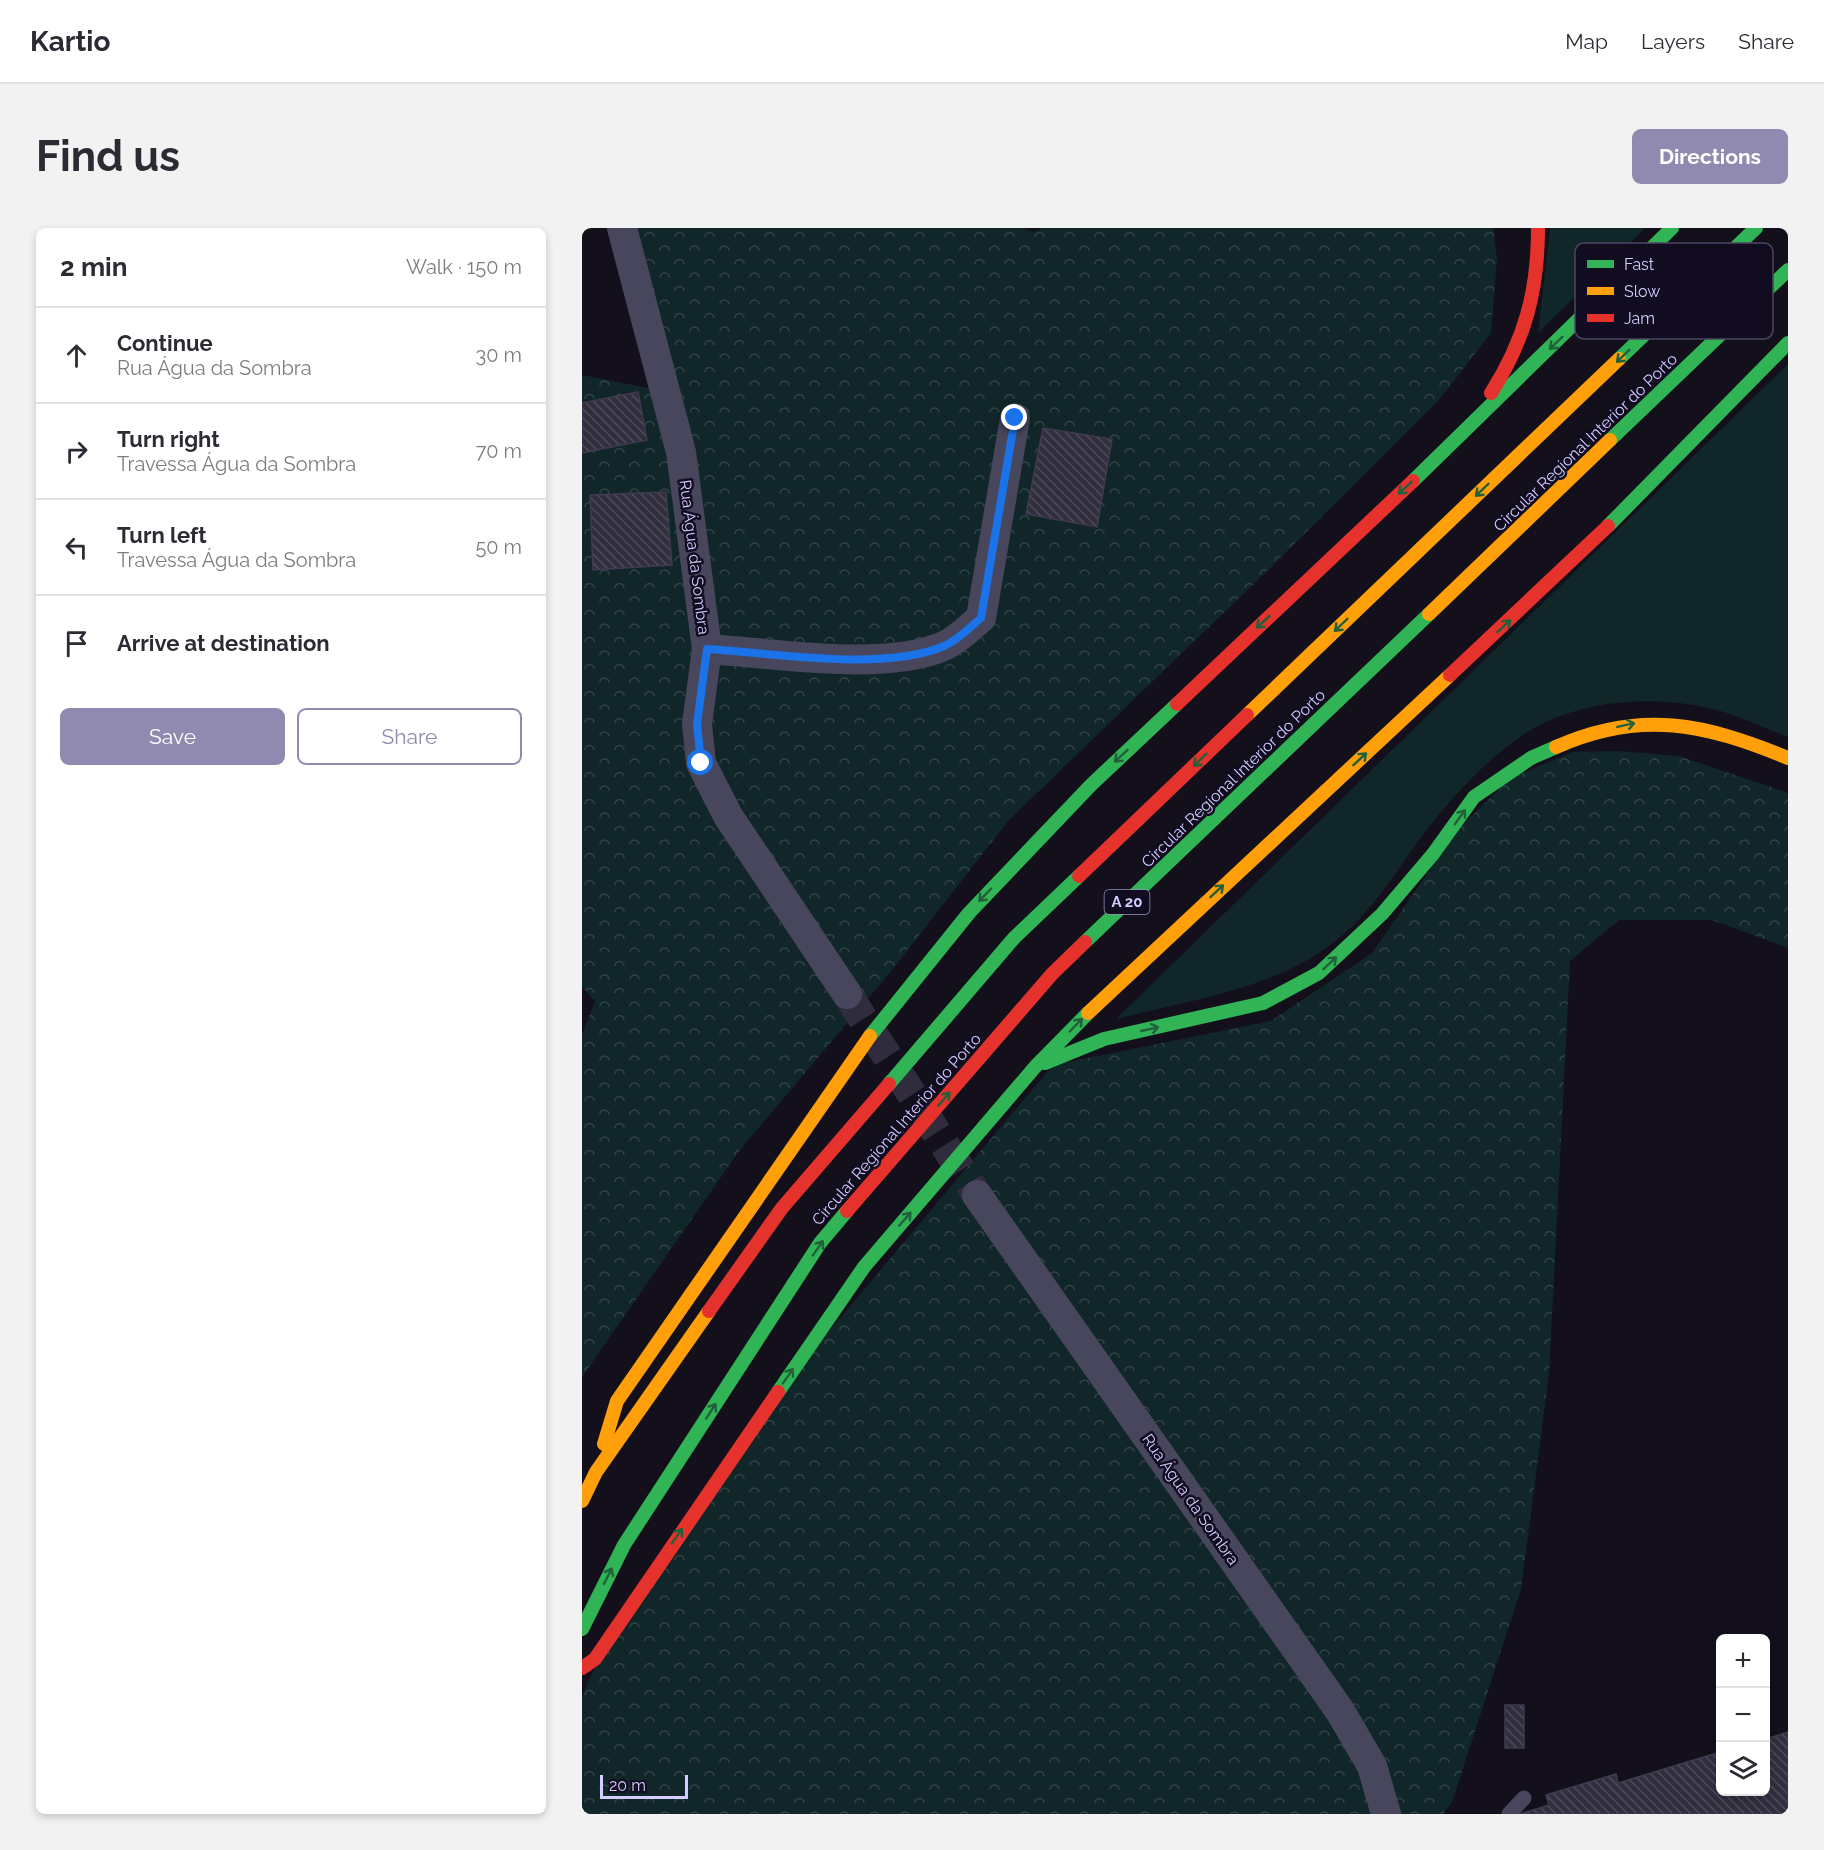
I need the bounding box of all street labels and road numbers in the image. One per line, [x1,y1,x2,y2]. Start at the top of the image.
street label: Circular Regional Interior do Porto [1490,349,1681,535]
street label: Rua Água da Sombra [676,478,714,636]
street label: Circular Regional Interior do Porto [1138,685,1329,871]
road number: A 20 [1104,890,1150,914]
street label: Circular Regional Interior do Porto [808,1030,985,1229]
street label: Rua Água da Sombra [1138,1429,1244,1569]

